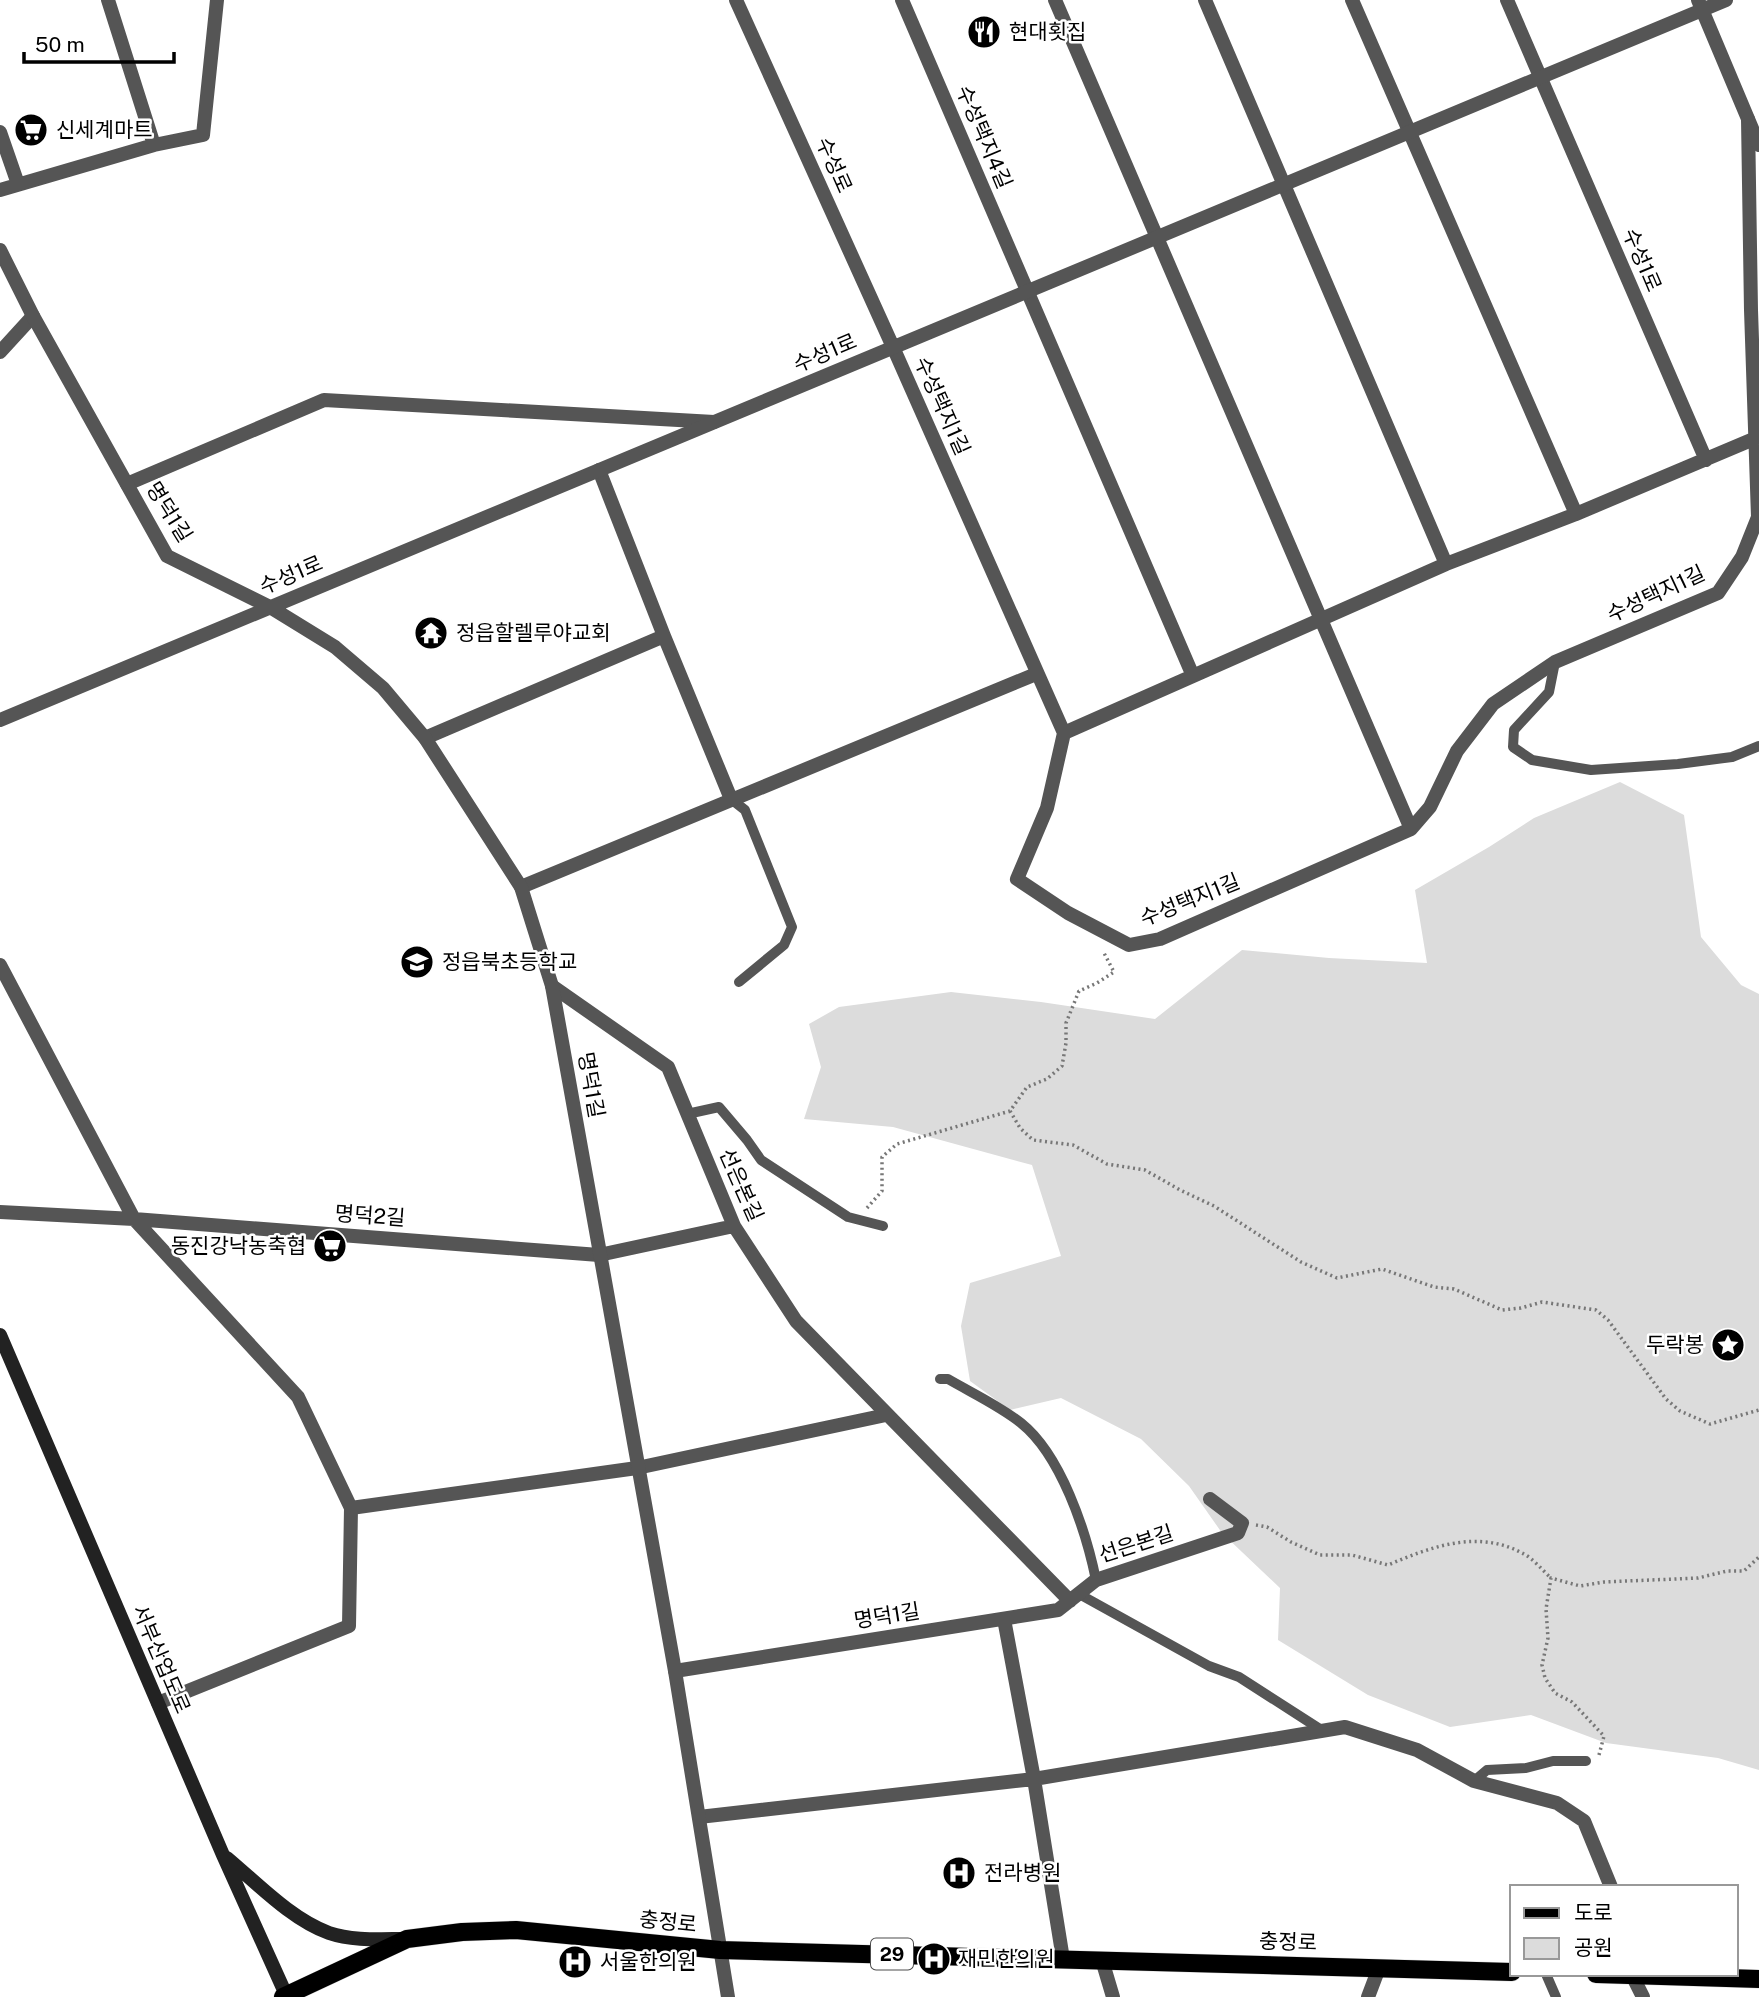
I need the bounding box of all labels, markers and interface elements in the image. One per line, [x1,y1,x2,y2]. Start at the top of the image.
restaurant icon: 현대횟집 [965,13,1003,51]
place label: 현대횟집 [1009,19,1086,44]
scale bar [24,21,175,65]
text: 50 m [35,32,85,57]
street label: 수성택지4길 [952,81,1017,192]
supermarket icon: 신세계마트 [12,111,50,149]
place label: 신세계마트 [56,117,153,142]
street label: 수성로 [811,133,858,196]
street label: 수성1로 [1618,224,1667,295]
street label: 수성1로 [789,328,860,377]
street label: 수성택지1길 [910,353,975,459]
street label: 명덕1길 [141,477,198,547]
street label: 수성1로 [255,550,326,599]
street label: 수성택지1길 [1603,560,1709,627]
temple icon: 정읍할렐루야교회 [412,614,450,652]
place label: 정읍할렐루야교회 [456,620,611,645]
street label: 수성택지1길 [1136,868,1243,931]
school or university icon: 정읍북초등학교 [398,943,436,981]
place label: 정읍북초등학교 [442,949,577,974]
street label: 명덕1길 [573,1050,610,1120]
street label: 선은본길 [714,1144,769,1225]
street label: 명덕2길 [334,1201,406,1230]
supermarket icon: 동진강낙농축협 [311,1227,349,1265]
place label: 동진강낙농축협 [171,1233,306,1258]
place icon: 두락봉 [1709,1326,1747,1364]
place label: 두락봉 [1646,1332,1704,1357]
street label: 선은본길 [1095,1520,1176,1567]
street label: 명덕1길 [852,1598,922,1633]
street label: 서부산업도로 [127,1601,196,1717]
hospital icon: 전라병원 [940,1854,978,1892]
place label: 전라병원 [984,1860,1061,1885]
legend [1510,1885,1738,1976]
text: 도로 [1574,1900,1613,1925]
street label: 충정로 [638,1906,698,1937]
street label: 충정로 [1259,1928,1317,1955]
text: 공원 [1574,1935,1613,1960]
road number: 29 [871,1938,913,1970]
hospital icon: 재민한의원 [915,1940,953,1978]
hospital icon: 서울한의원 [556,1943,594,1981]
place label: 재민한의원 [958,1946,1055,1971]
place label: 서울한의원 [600,1949,697,1974]

